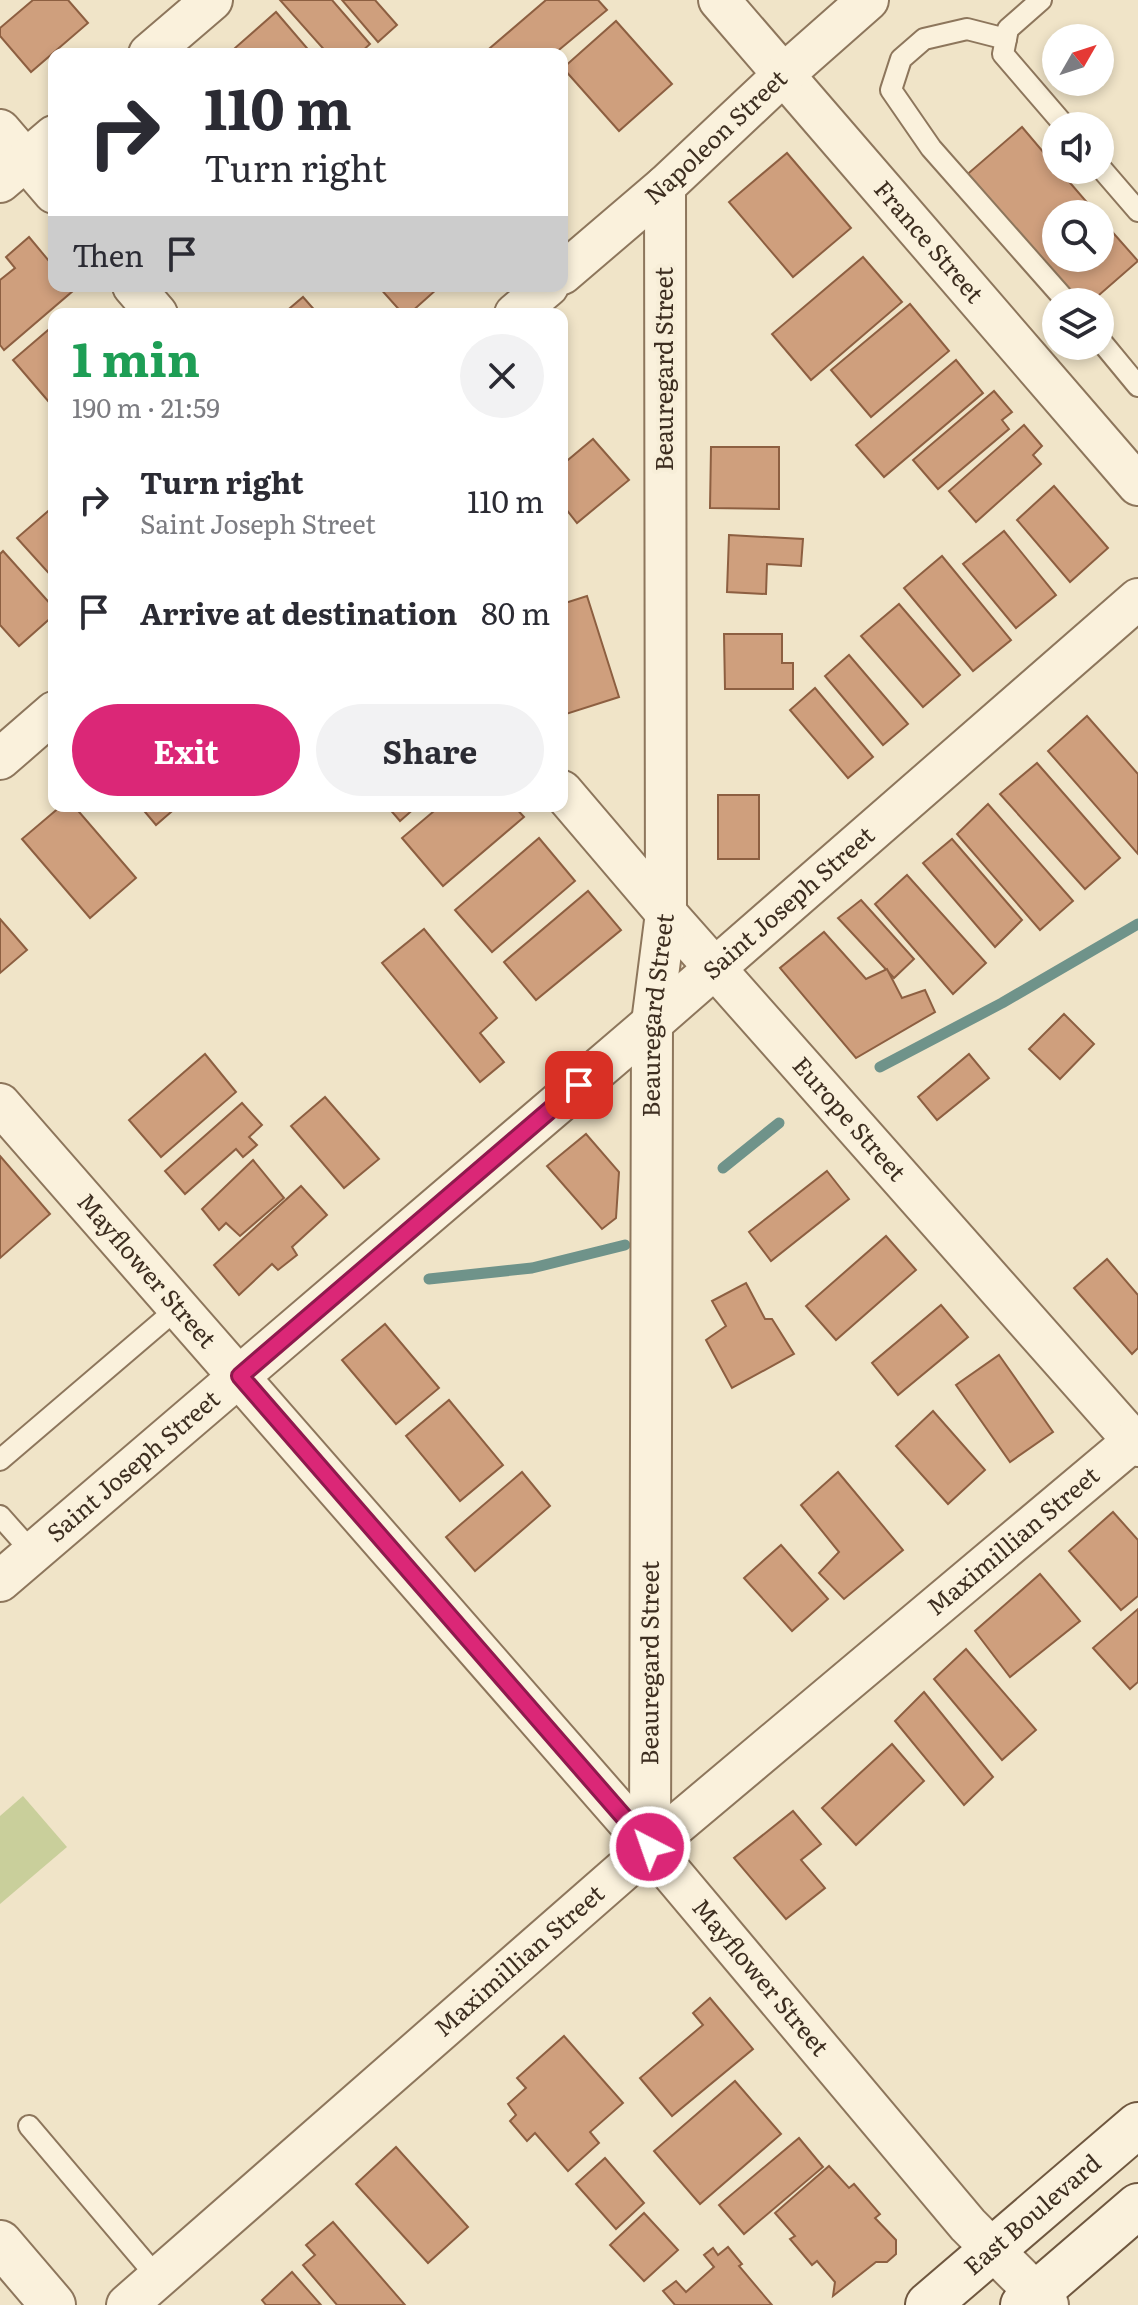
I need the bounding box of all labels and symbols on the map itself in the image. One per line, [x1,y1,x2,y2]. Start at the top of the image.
north arrow [1042,24,1114,96]
street label: Napoleon Street [636,60,794,211]
street label: France Street [867,172,993,310]
street label: Beauregard Street [645,266,680,471]
street label: Saint Joseph Street [694,817,881,986]
street label: Beauregard Street [632,911,681,1117]
street label: Europe Street [786,1048,916,1188]
pin [545,1051,613,1119]
street label: Mayflower Street [70,1184,226,1355]
street label: Saint Joseph Street [38,1380,226,1549]
street label: Maximillian Street [918,1457,1106,1622]
street label: Beauregard Street [630,1560,666,1765]
position arrow [608,1805,692,1889]
street label: Maximillian Street [425,1875,611,2043]
street label: Mayflower Street [685,1890,839,2063]
street label: East Boulevard [955,2144,1107,2282]

